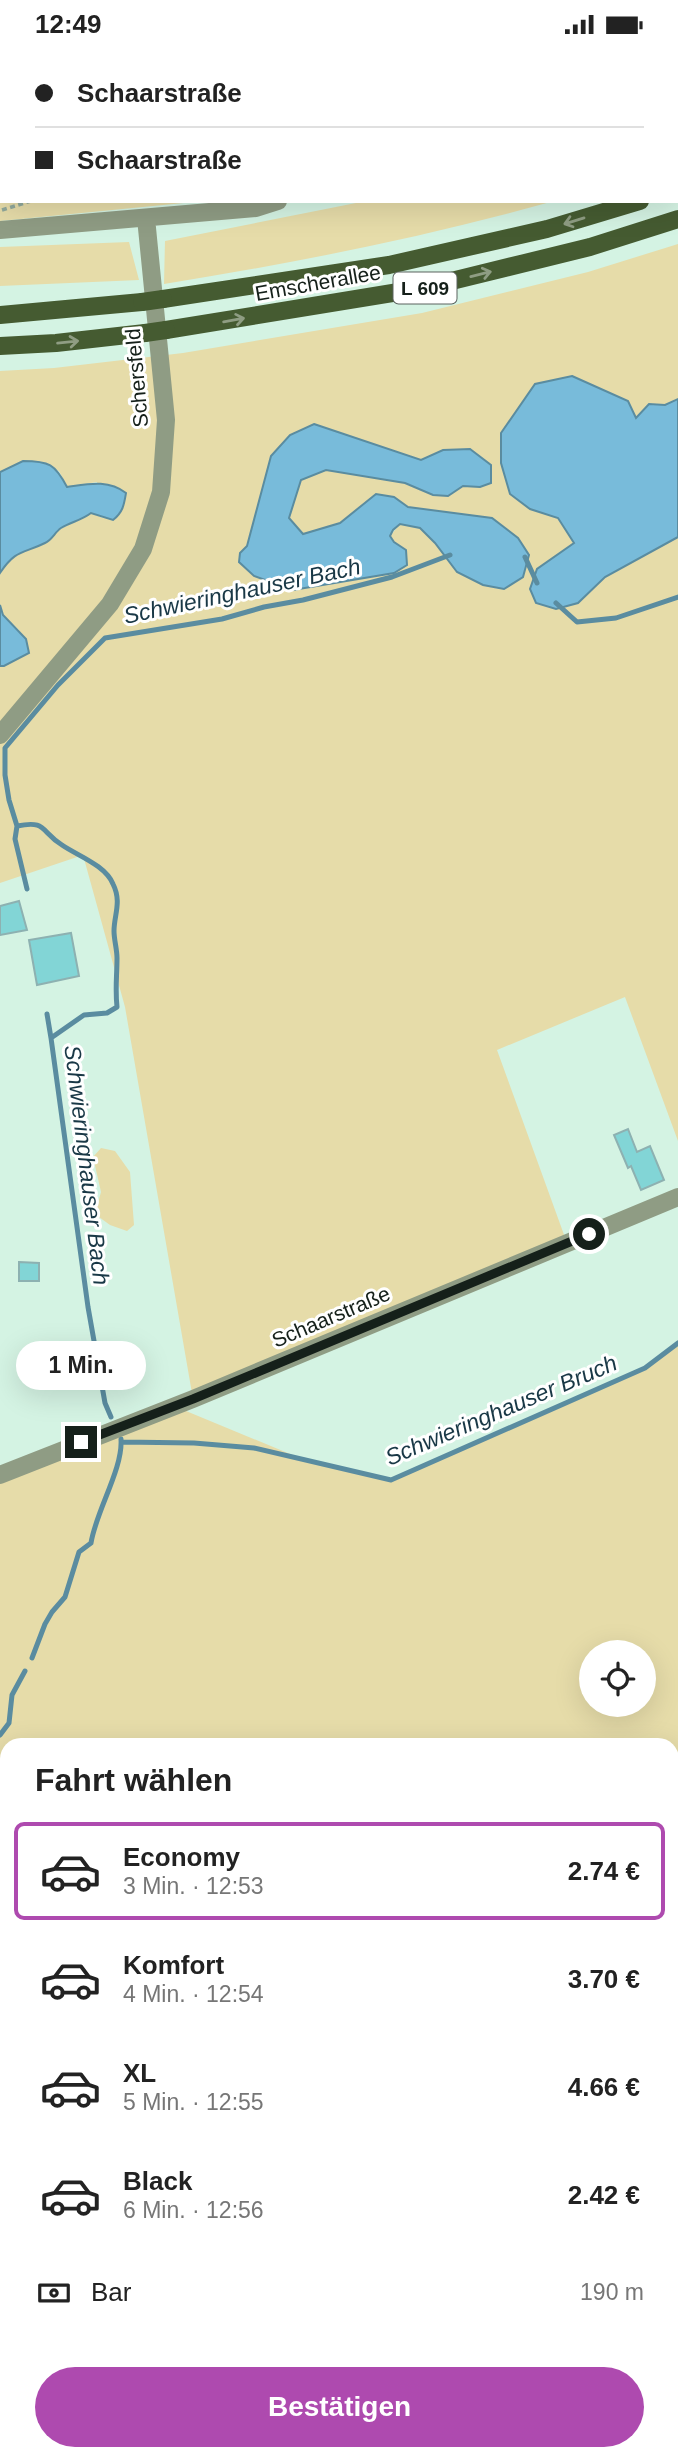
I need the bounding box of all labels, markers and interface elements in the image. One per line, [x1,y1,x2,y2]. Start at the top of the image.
text: 12:49 [35,9,102,39]
text: Schaarstraße [77,78,242,108]
text: Schaarstraße [77,145,242,175]
one-way arrow [564,215,586,228]
street label: Emscherallee [253,260,383,305]
one-way arrow [469,267,492,280]
road number: L 609 [394,273,457,304]
one-way arrow [222,313,245,326]
street label: Schersfeld [121,328,152,428]
one-way arrow [56,335,79,348]
water label: Schwieringhauser Bach [121,553,363,629]
water label: Schwieringhauser Bach [59,1043,115,1287]
route start [573,1218,605,1250]
street label: Schaarstraße [268,1281,393,1352]
callout: 1 Min. [16,1341,146,1389]
water label: Schwieringhauser Bruch [381,1349,621,1471]
text: 1 Min. [48,1352,114,1378]
route end [65,1426,97,1458]
map controls [579,1640,656,1717]
button: locate [579,1640,656,1717]
text: Fahrt wählen [35,1762,232,1798]
icon: car [39,1840,102,1903]
text: Economy [123,1842,240,1872]
text: 2.74 € [568,1856,640,1886]
text: 3 Min. · 12:53 [123,1873,264,1899]
icon: car [39,1948,102,2011]
text: Komfort [123,1950,224,1980]
text: 3.70 € [568,1964,640,1994]
text: 4 Min. · 12:54 [123,1981,264,2007]
icon: car [39,2056,102,2119]
text: XL [123,2058,156,2088]
text: 4.66 € [568,2072,640,2102]
text: 5 Min. · 12:55 [123,2089,264,2115]
icon: car [39,2164,102,2227]
text: Black [123,2166,192,2196]
text: 2.42 € [568,2180,640,2210]
text: 6 Min. · 12:56 [123,2197,264,2223]
icon: cash [35,2274,73,2312]
text: Bar [91,2277,131,2307]
text: 190 m [580,2279,644,2305]
button: Bestätigen [35,2367,644,2447]

